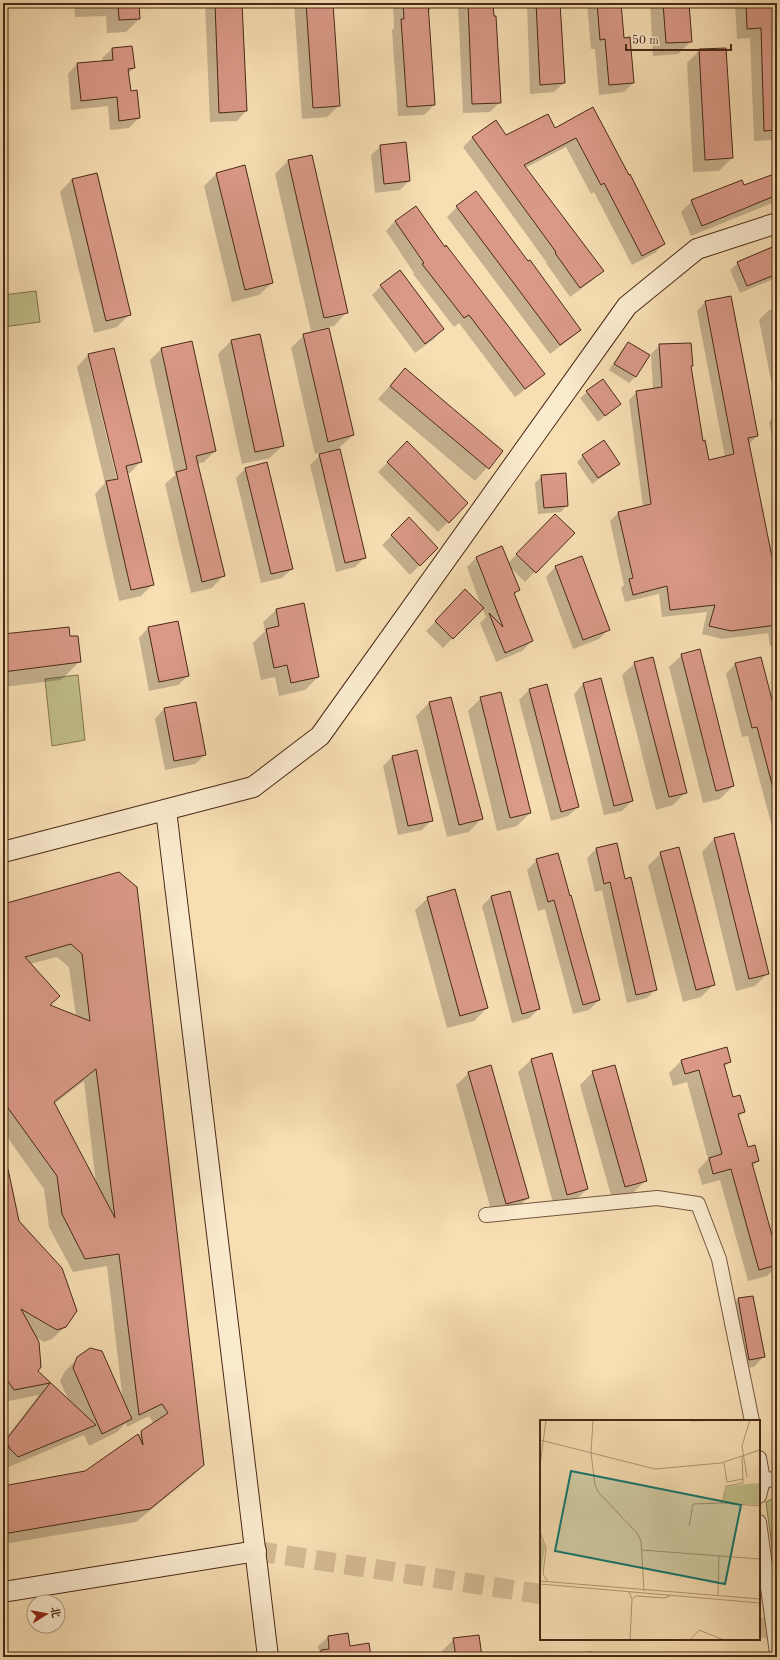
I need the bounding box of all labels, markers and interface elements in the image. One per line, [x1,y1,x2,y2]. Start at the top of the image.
scale bar [626,26,731,52]
text: 50 m [632,34,659,47]
inset map [540,1420,760,1640]
north arrow [26,1594,66,1634]
text: 北 [48,1606,62,1619]

